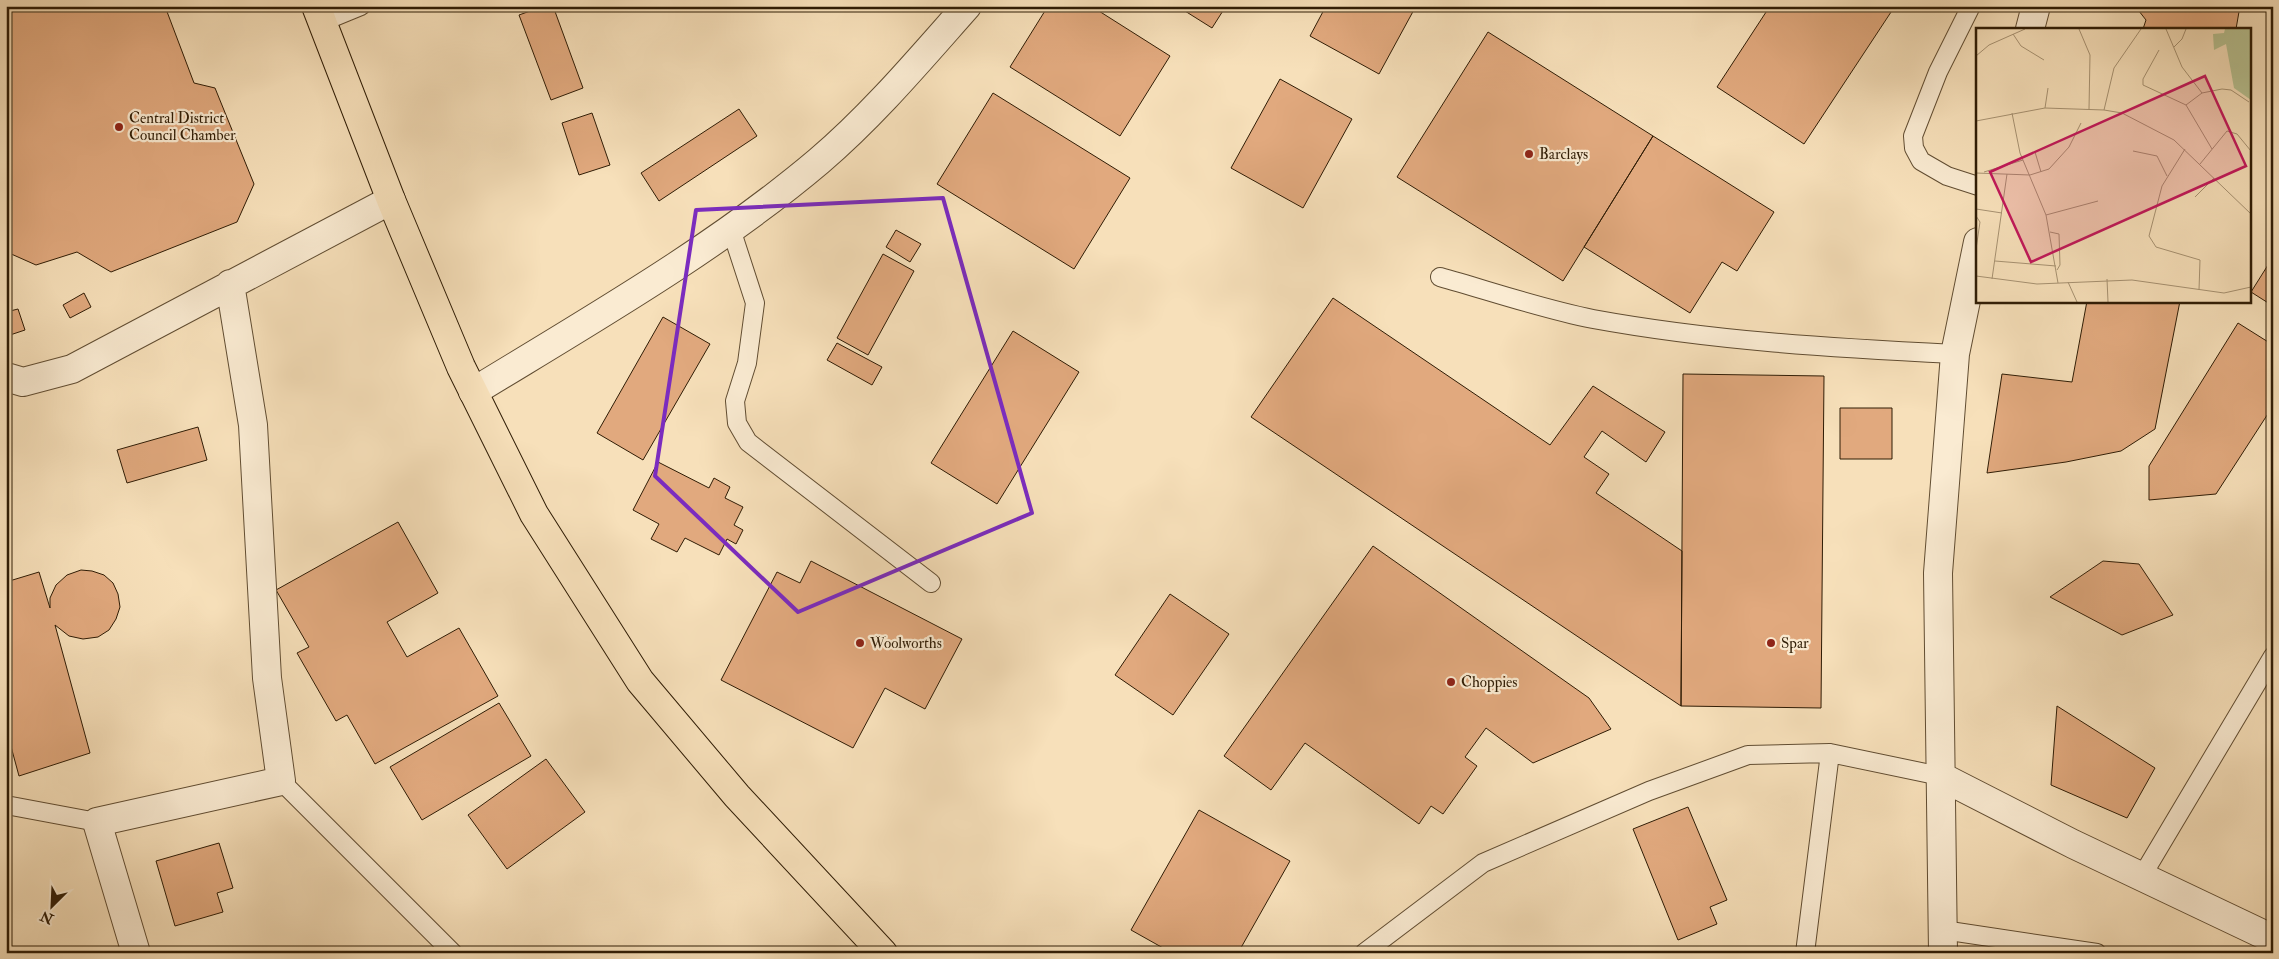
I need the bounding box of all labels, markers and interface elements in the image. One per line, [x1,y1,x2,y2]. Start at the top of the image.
inset map [1976,28,2252,302]
place label: Central District Council Chamber [129,109,236,145]
marker: Central District Council Chamber [113,121,125,133]
place label: Barclays [1539,145,1588,164]
marker: Barclays [1523,148,1535,160]
place label: Woolworths [869,634,942,653]
place label: Spar [1781,634,1809,654]
marker: Woolworths [854,637,866,649]
marker: Spar [1765,637,1777,649]
place label: Choppies [1461,673,1518,693]
marker: Choppies [1445,676,1457,688]
north arrow [28,882,78,932]
text: N [37,907,57,928]

